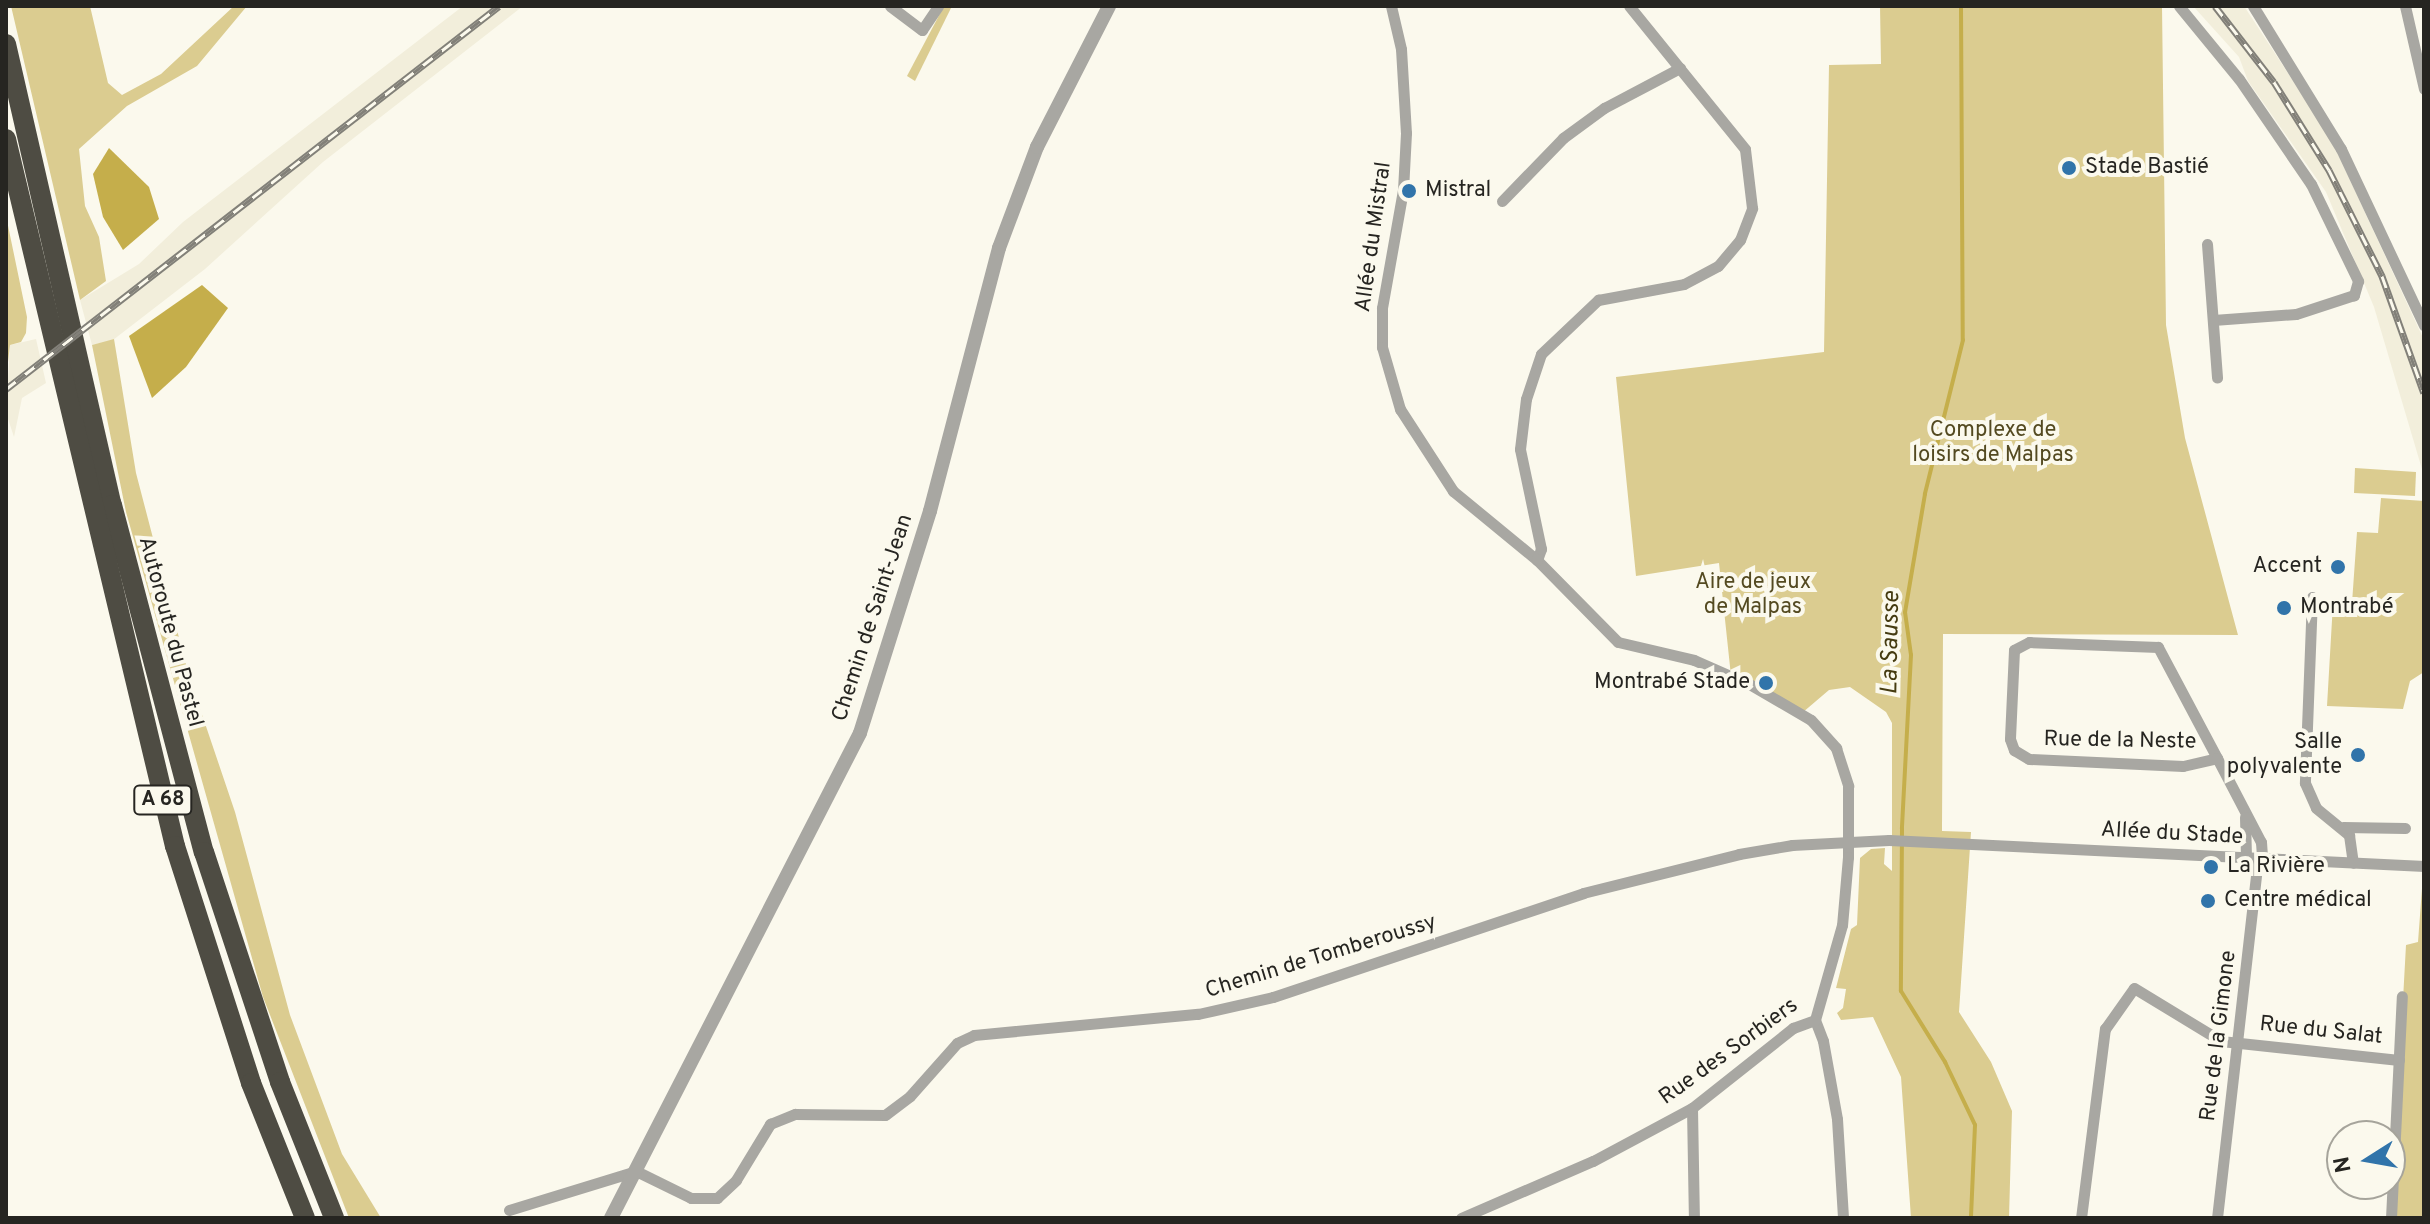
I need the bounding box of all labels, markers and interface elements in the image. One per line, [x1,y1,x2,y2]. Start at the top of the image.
place label: Stade Bastié [2085,155,2209,181]
marker: Stade Bastié [2060,159,2078,177]
street label: Allée du Mistral [1350,160,1398,314]
place label: Mistral [1425,178,1491,204]
marker: Mistral [1400,182,1418,200]
park label: Complexe de loisirs de Malpas [1912,417,2074,468]
street label: Chemin de Saint-Jean [827,511,919,725]
street label: Autoroute du Pastel [132,534,208,730]
place label: Accent [2253,554,2322,580]
marker: Accent [2329,558,2347,576]
park label: Aire de jeux de Malpas [1695,569,1811,620]
water label: La Sausse [1877,591,1907,695]
place label: Montrabé [2300,595,2394,621]
marker: Montrabé [2275,599,2293,617]
place label: Montrabé Stade [1594,670,1750,696]
marker: Montrabé Stade [1757,674,1775,692]
street label: Rue de la Neste [2043,726,2197,756]
place label: Salle polyvalente [2227,729,2342,780]
marker: Salle polyvalente [2349,746,2367,764]
road number: A 68 [131,784,195,816]
street label: Allée du Stade [2100,817,2244,851]
place label: La Rivière [2227,854,2325,880]
marker: La Rivière [2202,858,2220,876]
place label: Centre médical [2224,888,2372,914]
marker: Centre médical [2199,892,2217,910]
street label: Chemin de Tomberoussy [1202,909,1440,1005]
street label: Rue de la Gimone [2195,949,2243,1123]
street label: Rue des Sorbiers [1654,993,1804,1111]
street label: Rue du Salat [2258,1011,2384,1051]
north arrow [2326,1120,2406,1200]
text: N [2329,1154,2359,1175]

